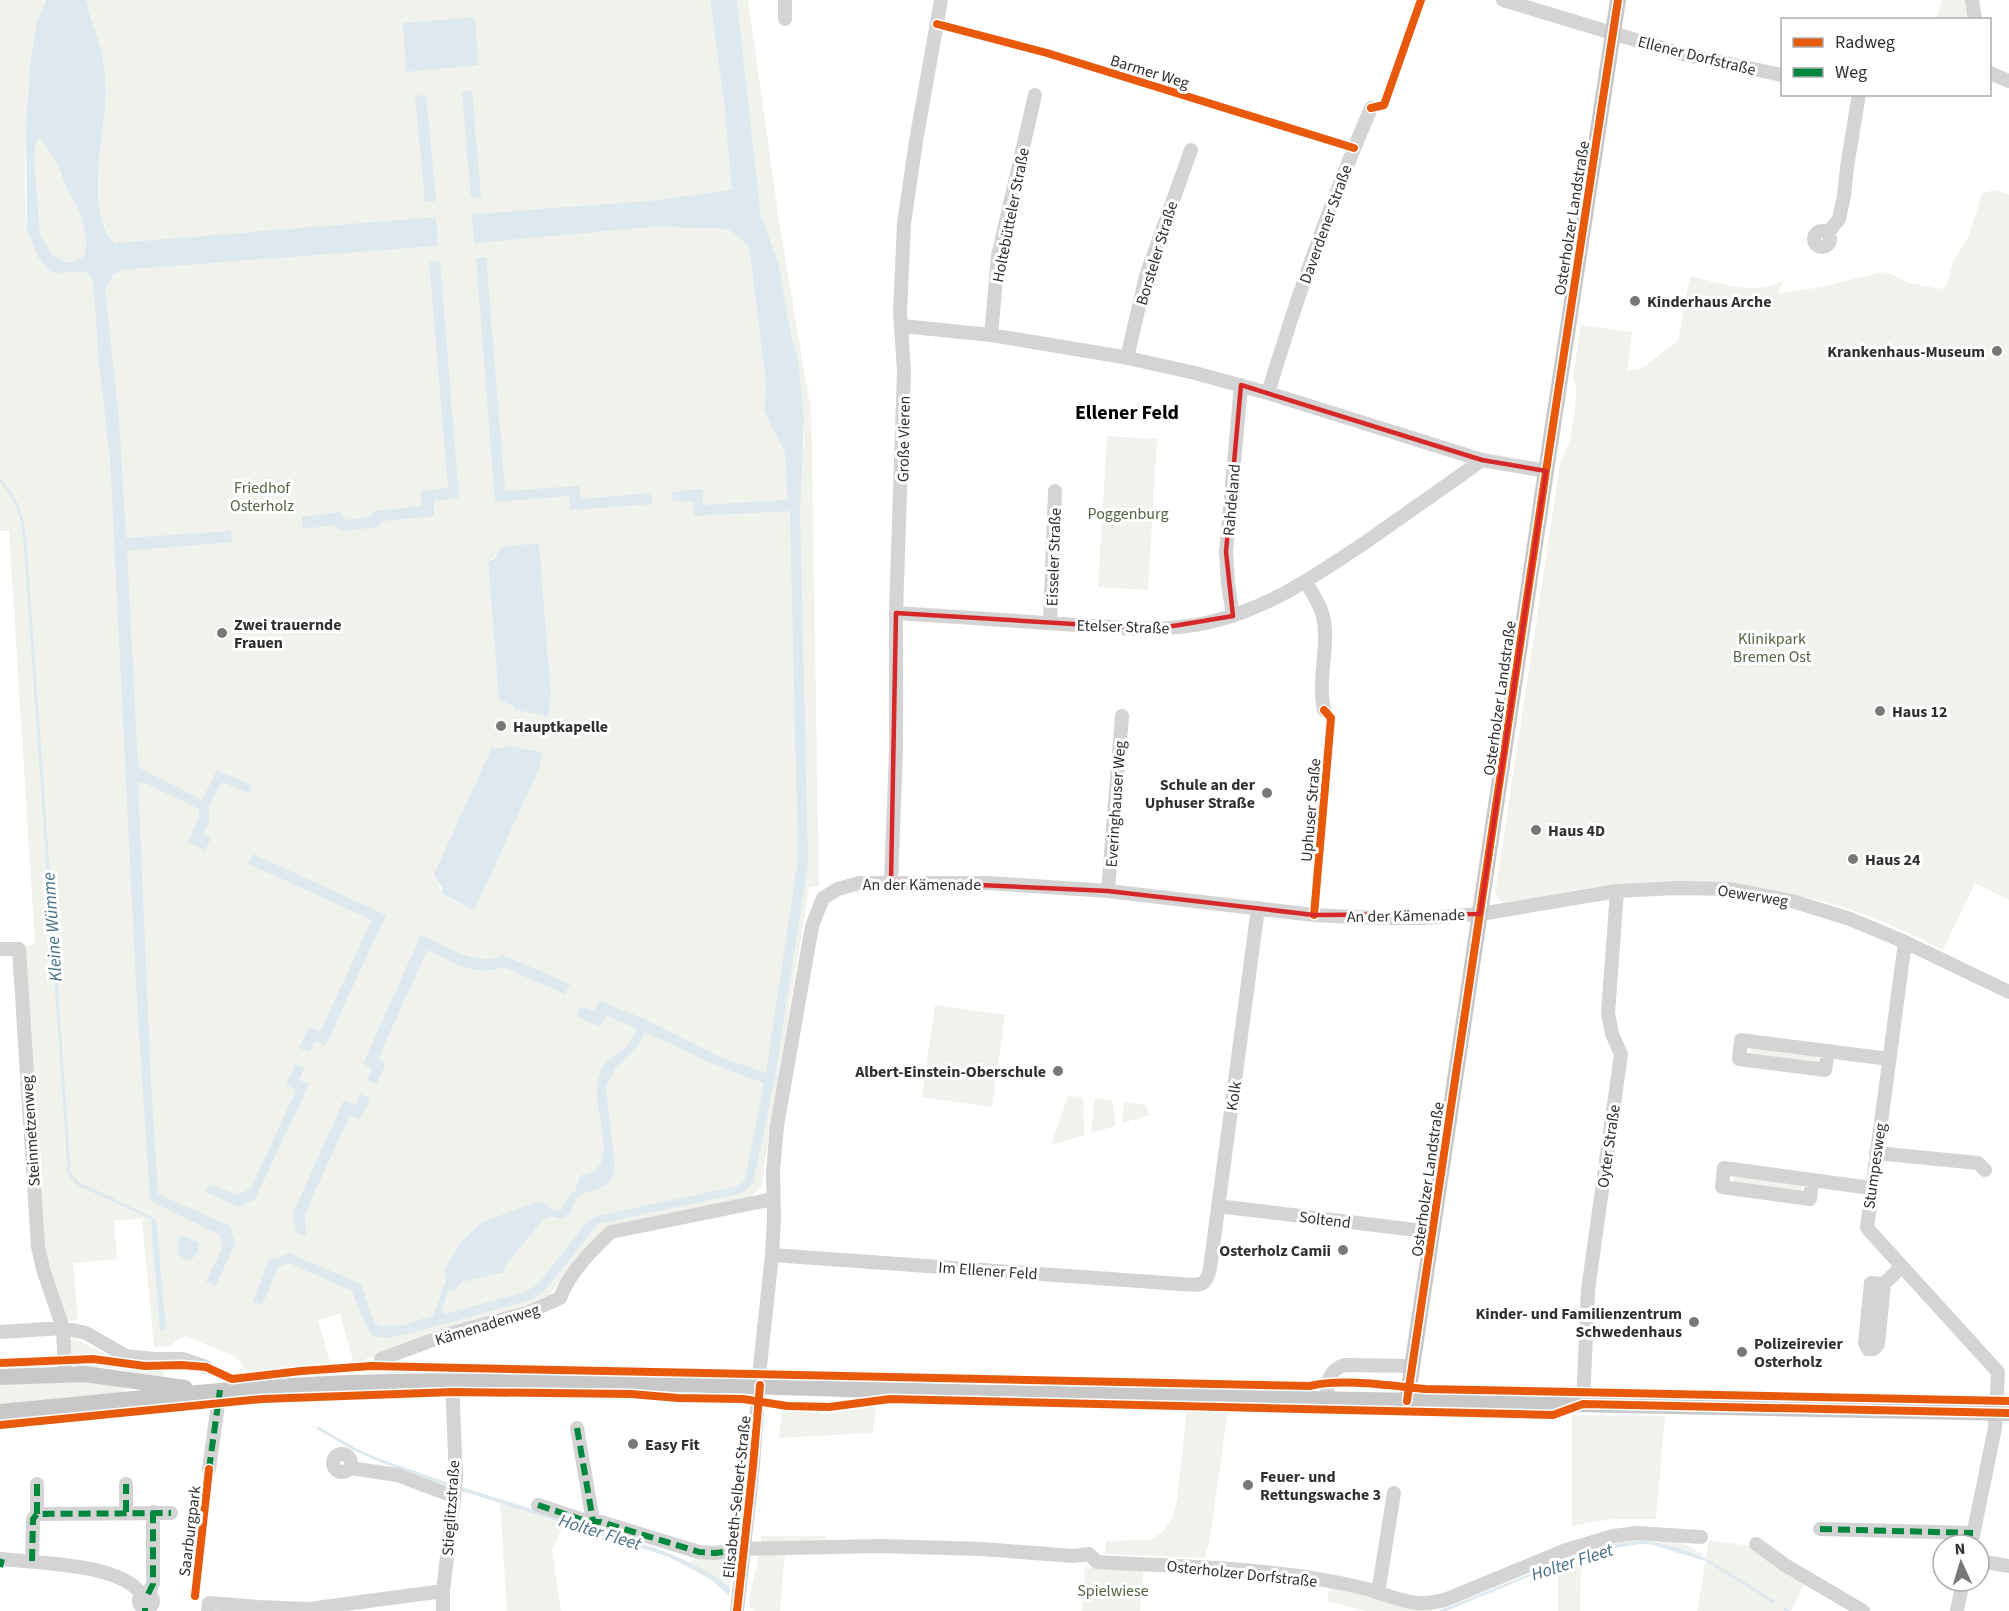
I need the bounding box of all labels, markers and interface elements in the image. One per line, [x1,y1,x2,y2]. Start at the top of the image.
legend [1781,18,1991,96]
text: Radweg [1835,30,1895,55]
street label: Ellener Dorfstraße [1635,31,1758,81]
street label: Barmer Weg [1108,50,1192,94]
text: Weg [1835,60,1867,85]
street label: Osterholzer Landstraße [1549,139,1595,297]
street label: Holtebütteler Straße [987,146,1035,284]
street label: Daverdener Straße [1294,162,1358,287]
street label: Borsteler Straße [1131,198,1183,308]
place label: Kinderhaus Arche [1647,291,1771,313]
marker: Kinderhaus Arche [1628,294,1642,308]
place label: Krankenhaus-Museum [1827,341,1985,363]
marker: Krankenhaus-Museum [1990,344,2004,358]
street label: Große Vieren [892,396,916,482]
district label: Ellener Feld [1075,399,1179,427]
street label: Rahdeland [1218,463,1246,537]
park label: Friedhof Osterholz [230,477,294,517]
park label: Poggenburg [1088,503,1168,525]
street label: Eisseler Straße [1041,507,1067,607]
place label: Zwei trauernde Frauen [234,614,341,654]
street label: Etelser Straße [1076,614,1170,640]
street label: Osterholzer Landstraße [1478,619,1522,777]
marker: Zwei trauernde Frauen [215,626,229,640]
park label: Klinikpark Bremen Ost [1733,628,1812,668]
place label: Haus 12 [1892,701,1948,723]
marker: Haus 12 [1873,704,1887,718]
place label: Hauptkapelle [513,716,608,738]
marker: Hauptkapelle [494,719,508,733]
street label: Everinghauser Weg [1101,740,1131,868]
street label: Uphuser Straße [1296,757,1326,863]
place label: Schule an der Uphuser Straße [1145,774,1256,814]
marker: Schule an der Uphuser Straße [1260,786,1274,800]
place label: Haus 4D [1548,820,1605,842]
marker: Haus 4D [1529,823,1543,837]
place label: Haus 24 [1865,849,1921,871]
marker: Haus 24 [1846,852,1860,866]
water label: Kleine Wümme [36,871,69,982]
street label: An der Kämenade [863,874,981,896]
street label: Oewerweg [1716,880,1790,912]
street label: An der Kämenade [1347,904,1465,928]
place label: Albert-Einstein-Oberschule [854,1061,1046,1083]
marker: Albert-Einstein-Oberschule [1051,1064,1065,1078]
street label: Steinmetzenweg [16,1075,46,1187]
street label: Kolk [1221,1080,1247,1112]
street label: Osterholzer Landstraße [1406,1100,1450,1258]
street label: Oyter Straße [1592,1103,1626,1189]
street label: Stumpesweg [1858,1122,1892,1210]
street label: Soltend [1298,1206,1352,1234]
place label: Osterholz Camii [1219,1240,1331,1262]
marker: Osterholz Camii [1336,1243,1350,1257]
street label: Im Ellener Feld [938,1257,1038,1285]
street label: Kämenadenweg [432,1299,542,1351]
place label: Kinder- und Familienzentrum Schwedenhaus [1475,1303,1682,1343]
marker: Kinder- und Familienzentrum Schwedenhaus [1687,1315,1701,1329]
place label: Polizeirevier Osterholz [1754,1333,1843,1373]
marker: Polizeirevier Osterholz [1735,1345,1749,1359]
street label: Elisabeth-Selbert-Straße [718,1415,756,1579]
place label: Easy Fit [645,1434,700,1456]
marker: Easy Fit [626,1437,640,1451]
street label: Stieglitzstraße [437,1459,465,1557]
place label: Feuer- und Rettungswache 3 [1260,1466,1381,1506]
marker: Feuer- und Rettungswache 3 [1241,1478,1255,1492]
street label: Saarburgpark [174,1484,206,1578]
water label: Holter Fleet [556,1508,645,1557]
north arrow [1931,1533,1991,1593]
water label: Holter Fleet [1528,1537,1617,1587]
text: N [1954,1538,1966,1560]
street label: Osterholzer Dorfstraße [1165,1555,1318,1593]
park label: Spielwiese [1077,1580,1149,1602]

